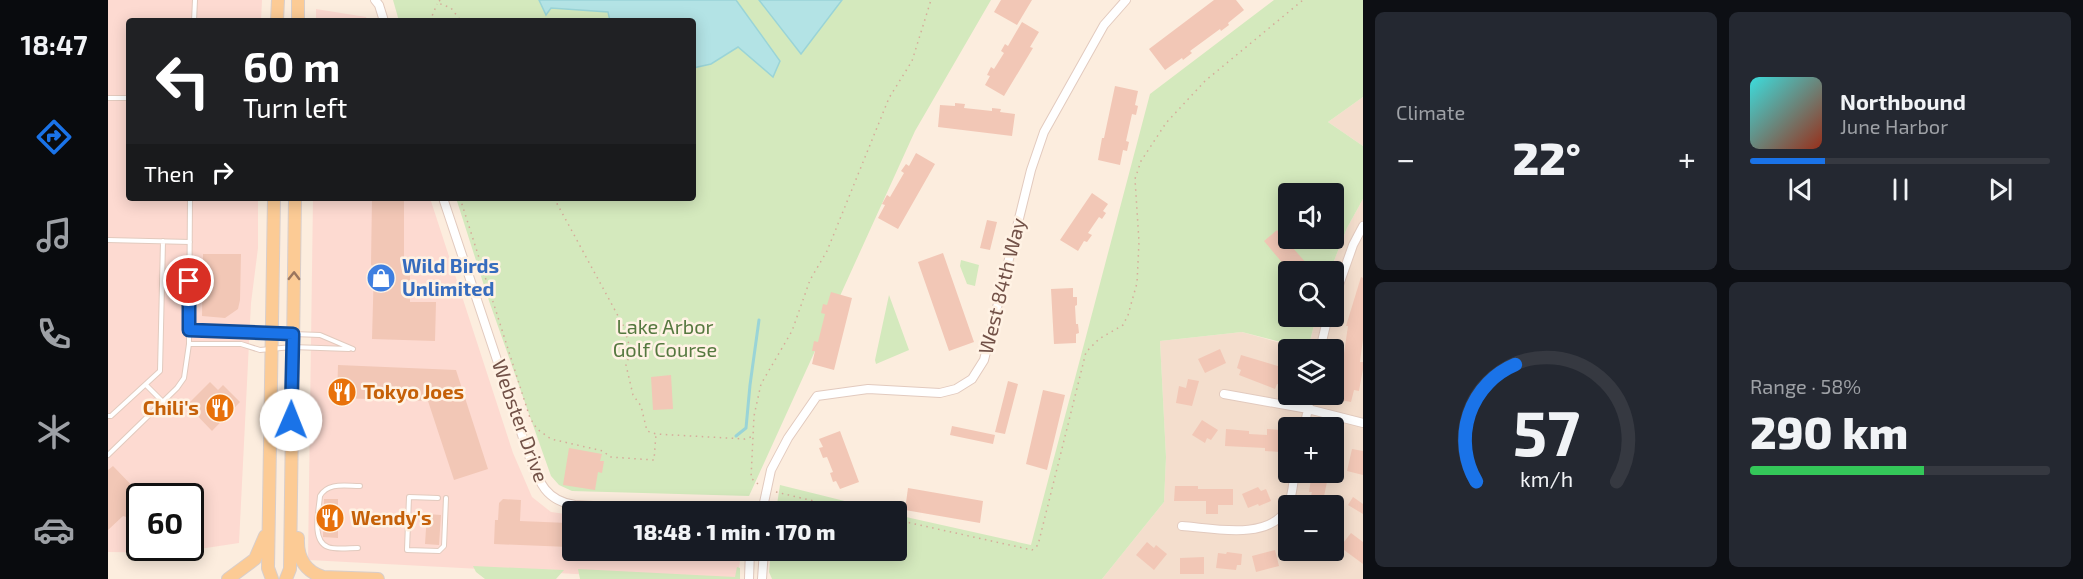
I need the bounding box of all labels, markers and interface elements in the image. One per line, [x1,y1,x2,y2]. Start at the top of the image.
text: 18:47 [21,28,87,60]
text: 60 m [243,40,340,90]
icon: left [144,42,222,120]
text: Northbound [1840,88,1966,114]
text: Turn left [243,91,347,123]
text: Climate [1396,100,1465,124]
text: June Harbor [1840,114,1948,138]
icon: directions [33,116,75,158]
text: 22° [1512,130,1581,184]
text: − [1396,138,1415,178]
text: + [1678,138,1696,178]
icon: right [206,156,239,189]
text: Then [144,160,194,186]
icon: previous [1784,173,1817,206]
icon: pause [1884,173,1917,206]
icon: next [1984,173,2017,206]
map controls [1278,183,1344,561]
button: sound [1278,183,1344,249]
icon: music [33,214,75,256]
street label: West 84th Way [972,215,1030,356]
place label: Wild Birds Unlimited [402,253,499,300]
pin [163,255,214,306]
button: search [1278,261,1344,327]
shop icon: Wild Birds Unlimited [365,262,397,294]
icon: arrive [172,264,205,297]
one-way arrow [288,271,300,280]
icon: phone [33,313,75,355]
park label: Lake Arbor Golf Course [613,314,717,361]
button: layers [1278,339,1344,405]
street label: Webster Drive [488,356,554,485]
text: Range · 58% [1750,374,1861,398]
restaurant icon: Tokyo Joes [326,376,358,408]
place label: Tokyo Joes [363,379,464,404]
position arrow [259,388,323,452]
restaurant icon: Chili's [204,392,236,424]
text: 57 [1512,394,1580,469]
place label: Chili's [143,395,199,419]
text: 290 km [1750,404,1908,458]
icon: climate [33,411,75,453]
button: + [1278,417,1344,483]
text: km/h [1519,466,1573,491]
speed limit sign: 60 [126,483,204,561]
button: − [1278,495,1344,561]
restaurant icon: Wendy's [314,502,346,534]
place label: Wendy's [351,505,432,530]
icon: car [33,509,75,551]
text: 18:48 · 1 min · 170 m [634,518,835,544]

